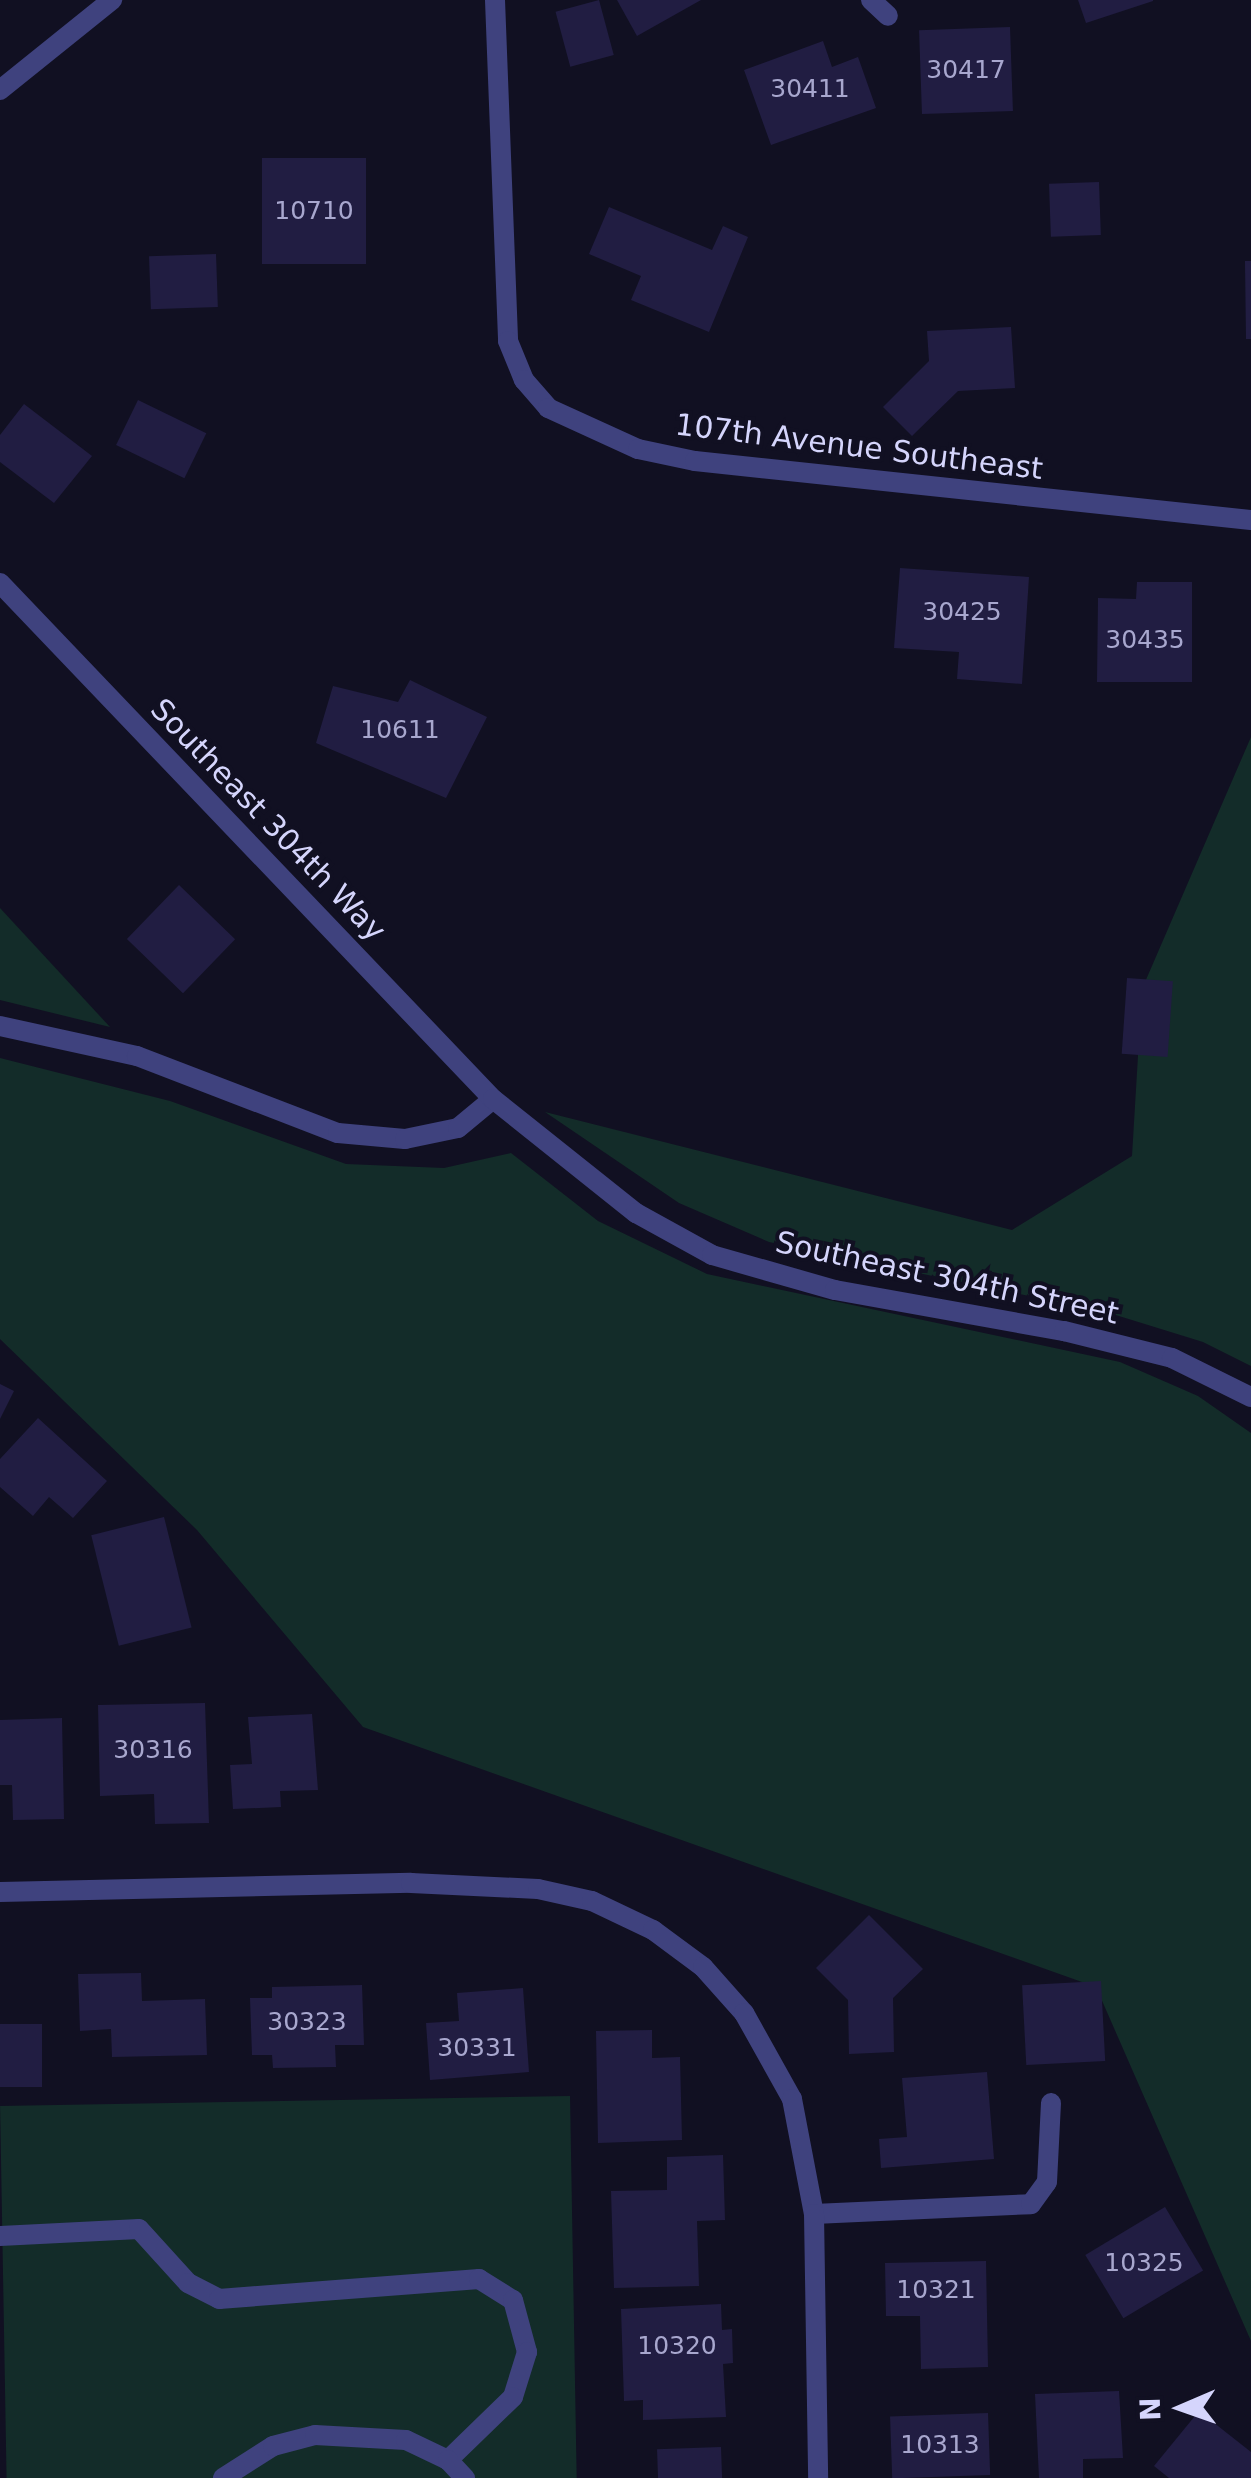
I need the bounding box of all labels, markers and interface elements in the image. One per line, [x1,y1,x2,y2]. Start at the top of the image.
house number: 30417 [926,55,1006,85]
house number: 30411 [770,74,850,104]
house number: 10710 [274,196,354,226]
street label: 107th Avenue Southeast [673,407,1045,487]
house number: 30425 [922,597,1002,627]
house number: 30435 [1105,625,1185,655]
street label: Southeast 304th Way [143,692,393,948]
house number: 10611 [360,715,440,745]
street label: Southeast 304th Street [772,1224,1122,1332]
house number: 30316 [113,1735,193,1765]
house number: 30323 [267,2007,347,2037]
house number: 30331 [437,2033,517,2063]
house number: 10325 [1104,2248,1184,2278]
house number: 10321 [896,2275,976,2305]
house number: 10320 [637,2331,717,2361]
north arrow [1131,2358,1231,2458]
text: N [1134,2397,1167,2421]
house number: 10313 [900,2430,980,2460]

